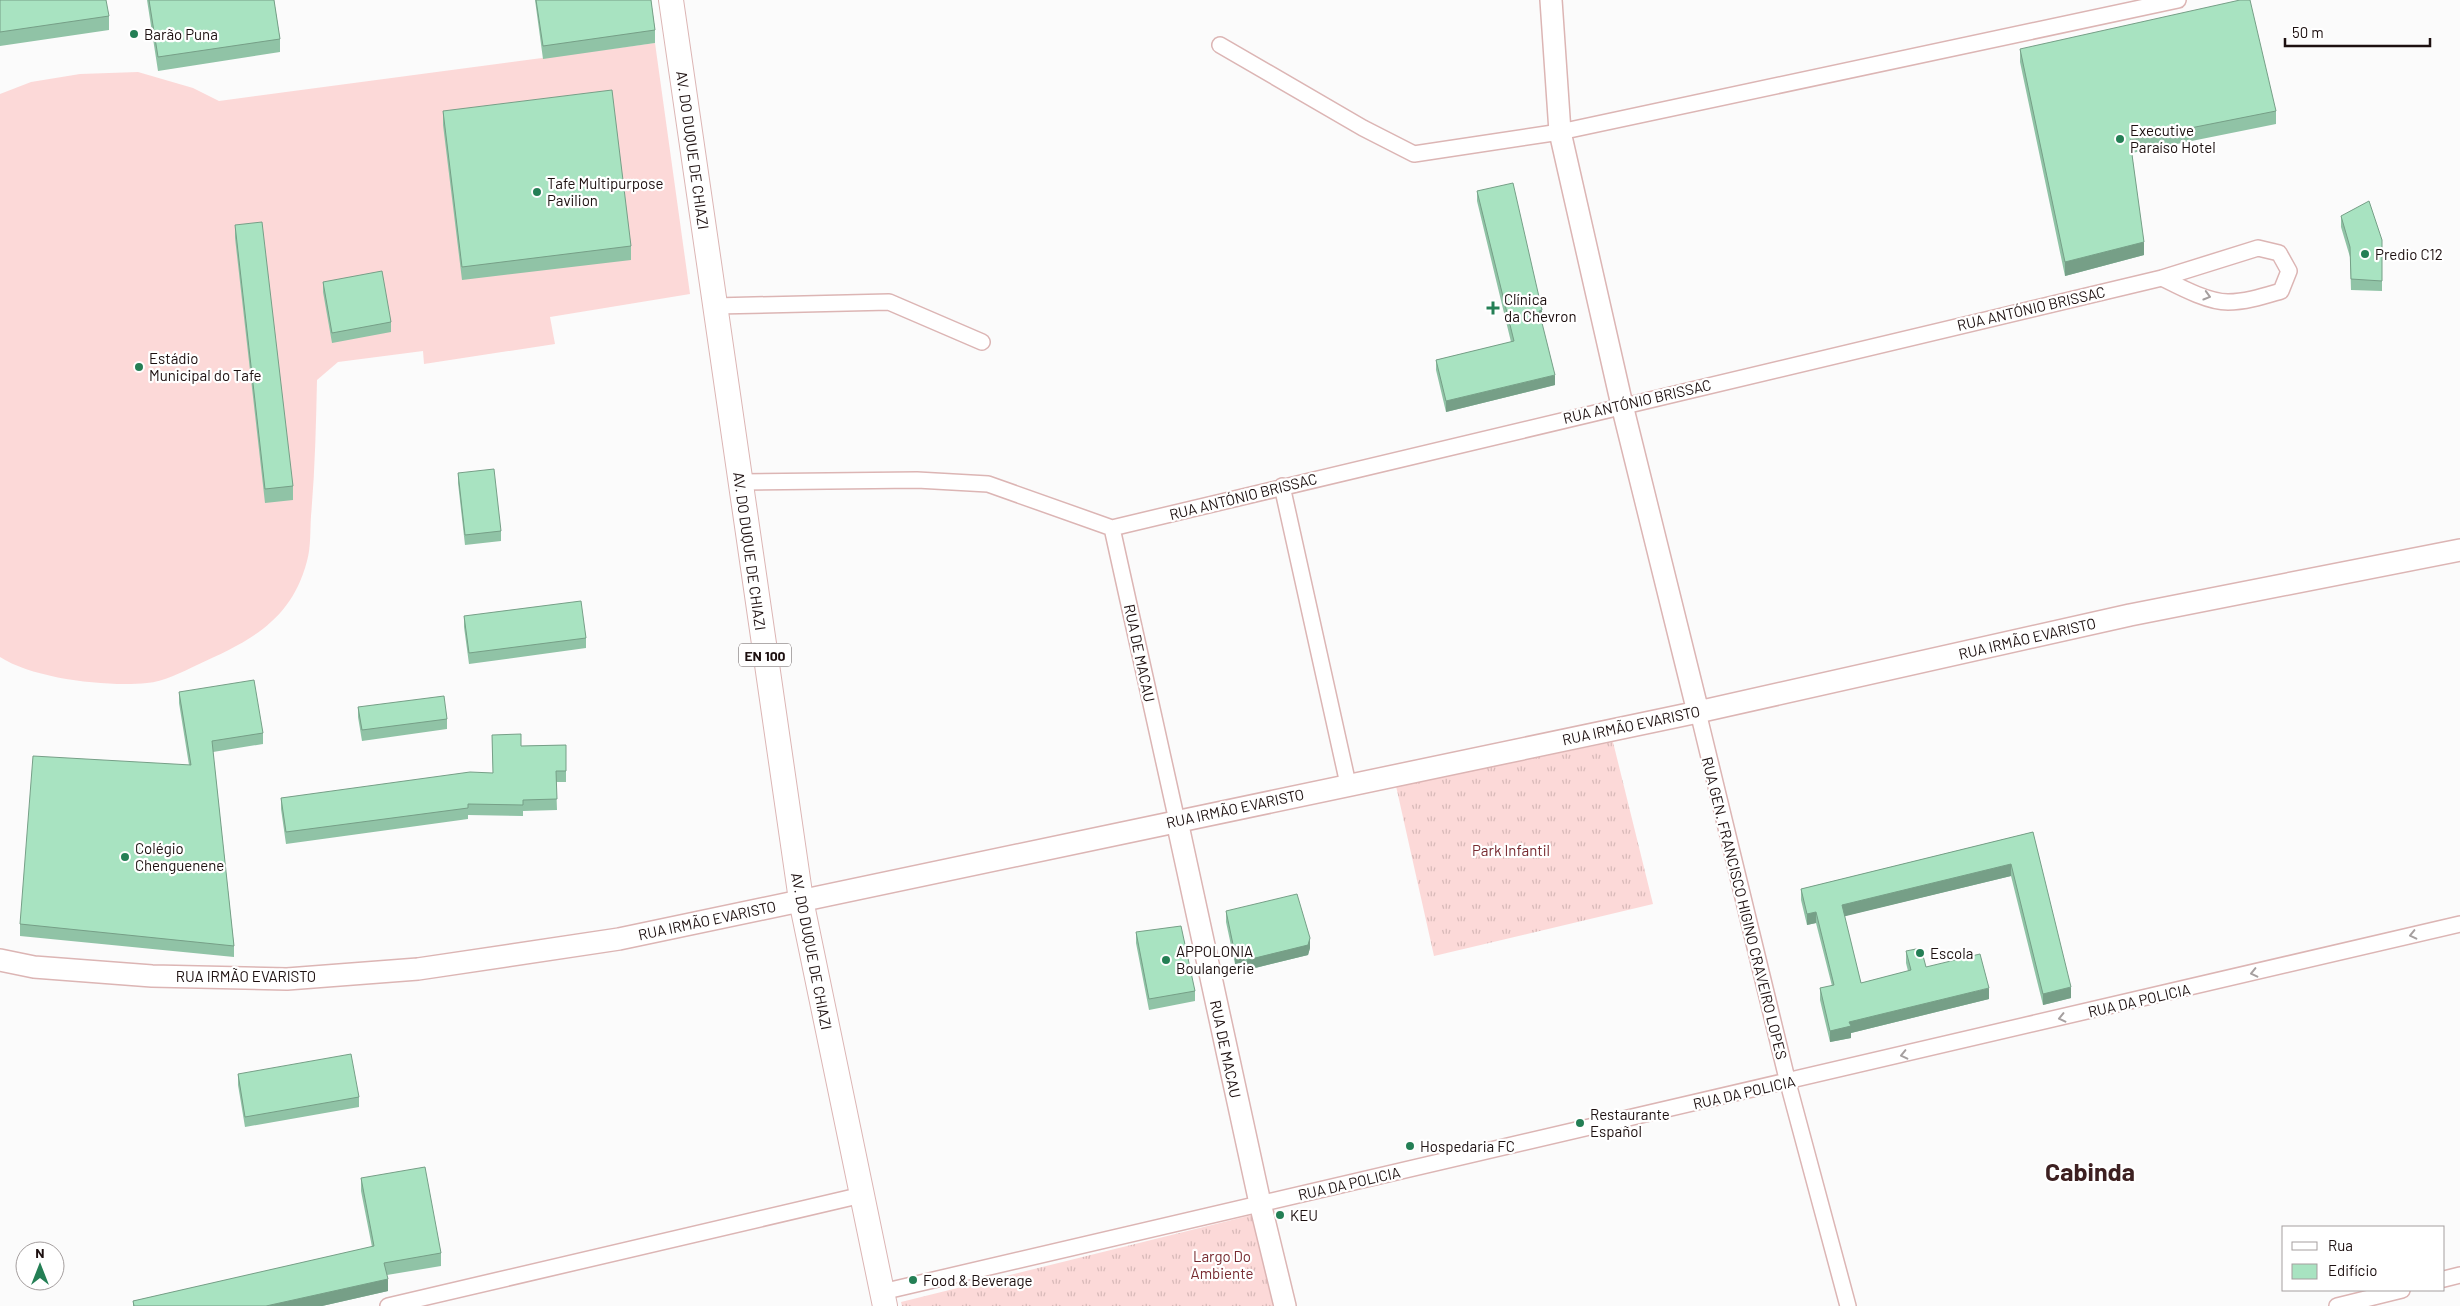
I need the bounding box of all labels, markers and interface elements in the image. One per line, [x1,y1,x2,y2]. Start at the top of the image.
scale bar [2285,15,2430,47]
text: 50 m [2292,23,2324,41]
place label: Barão Puna [144,25,218,43]
marker: Barão Puna [128,28,140,40]
street label: AV. DO DUQUE DE CHIAZI [673,70,713,230]
place label: Executive Paraíso Hotel [2130,121,2216,156]
marker: Executive Paraíso Hotel [2114,133,2126,145]
place label: Tafe Multipurpose Pavilion [547,174,663,209]
marker: Tafe Multipurpose Pavilion [531,186,543,198]
place label: Predio C12 [2375,245,2443,263]
marker: Predio C12 [2359,248,2371,260]
street label: RUA ANTÓNIO BRISSAC [1955,282,2107,334]
place label: Clínica da Chevron [1504,290,1577,325]
one-way arrow [2202,291,2210,301]
marker: Clínica da Chevron [1486,301,1500,315]
place label: Estádio Municipal do Tafe [149,349,262,384]
marker: Estádio Municipal do Tafe [133,361,145,373]
street label: RUA ANTÓNIO BRISSAC [1561,375,1713,427]
street label: RUA ANTÓNIO BRISSAC [1167,469,1319,523]
street label: AV. DO DUQUE DE CHIAZI [730,471,770,631]
street label: RUA DE MACAU [1121,602,1159,704]
street label: RUA IRMÃO EVARISTO [1957,613,2097,663]
road number: EN 100 [739,644,791,666]
street label: RUA IRMÃO EVARISTO [1560,702,1702,748]
street label: RUA GEN. FRANCISCO HIGINO CRAVEIRO LOPES [1699,755,1791,1061]
street label: RUA IRMÃO EVARISTO [1164,785,1306,831]
place label: Colégio Chenguenene [135,839,224,874]
park label: Park Infantil [1472,841,1550,859]
marker: Colégio Chenguenene [119,851,131,863]
street label: AV. DO DUQUE DE CHIAZI [788,871,836,1031]
street label: RUA IRMÃO EVARISTO [636,897,778,943]
one-way arrow [2408,929,2417,940]
place label: APPOLONIA Boulangerie [1176,942,1254,977]
place label: Escola [1930,944,1973,962]
marker: Escola [1914,947,1926,959]
marker: APPOLONIA Boulangerie [1160,954,1172,966]
street label: RUA IRMÃO EVARISTO [176,967,316,985]
one-way arrow [2250,967,2259,978]
street label: RUA DA POLICIA [2086,979,2192,1021]
street label: RUA DE MACAU [1207,998,1245,1100]
one-way arrow [2058,1012,2067,1023]
one-way arrow [1899,1049,1908,1060]
street label: RUA DA POLICIA [1691,1071,1797,1113]
place label: Restaurante Español [1590,1105,1670,1140]
marker: Restaurante Español [1574,1117,1586,1129]
place label: Hospedaria FC [1420,1137,1515,1155]
marker: Hospedaria FC [1404,1140,1416,1152]
district label: Cabinda [2045,1156,2135,1186]
street label: RUA DA POLICIA [1296,1162,1402,1204]
place label: KEU [1290,1206,1318,1224]
marker: KEU [1274,1209,1286,1221]
legend [2282,1226,2445,1291]
text: Rua [2328,1236,2353,1254]
north arrow [15,1241,65,1291]
text: N [35,1244,45,1261]
park label: Largo Do Ambiente [1191,1247,1253,1282]
text: Edifício [2328,1261,2377,1279]
place label: Food & Beverage [923,1271,1033,1289]
marker: Food & Beverage [907,1274,919,1286]

